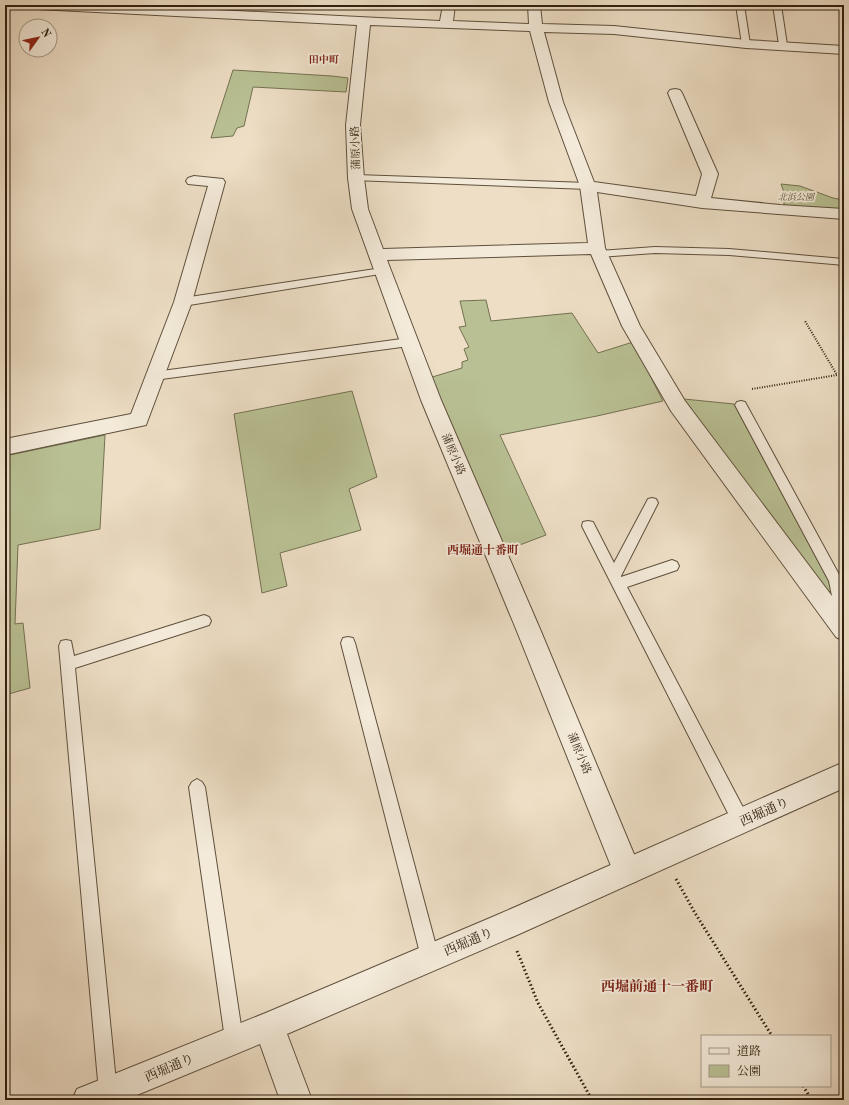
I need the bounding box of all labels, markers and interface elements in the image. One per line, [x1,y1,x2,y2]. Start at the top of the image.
north arrow [18,18,58,58]
text: N [38,27,52,40]
district label: 田中町 [309,54,339,65]
street label: 蒲原小路 [348,126,363,170]
park label: 北浜公園 [778,192,816,202]
street label: 蒲原小路 [439,431,468,477]
district label: 西堀通十番町 [447,543,519,557]
street label: 蒲原小路 [565,730,594,776]
street label: 西堀通り [738,795,791,829]
street label: 西堀通り [442,925,495,959]
district label: 西堀前通十一番町 [601,978,714,994]
legend [701,1035,831,1087]
text: 道路 [737,1044,761,1058]
street label: 西堀通り [143,1051,196,1085]
text: 公園 [737,1065,761,1078]

